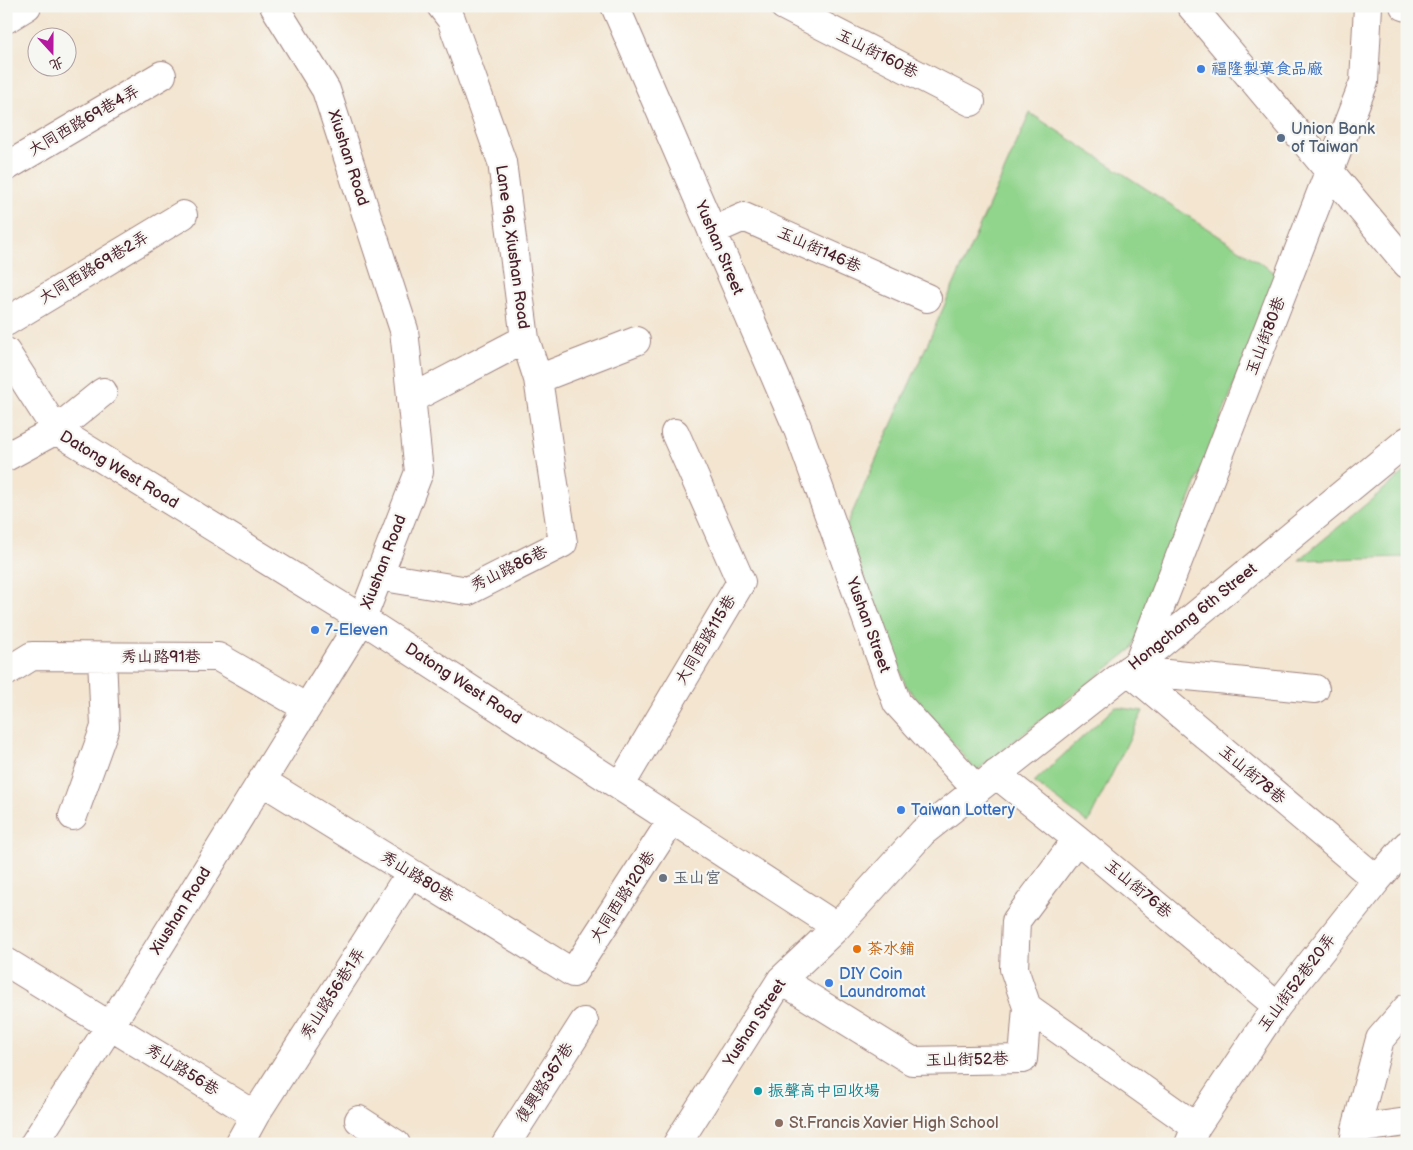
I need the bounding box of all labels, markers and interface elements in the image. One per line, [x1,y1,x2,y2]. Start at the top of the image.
street label: 玉山街160巷 [833,25,921,83]
north arrow [28,28,78,78]
text: 北 [47,53,66,74]
place label: 福隆製菓食品廠 [1211,60,1323,79]
marker: 福隆製菓食品廠 [1195,63,1207,75]
street label: 大同西路69巷4弄 [25,82,143,160]
street label: Xiushan Road [323,107,372,208]
place label: Union Bank of Taiwan [1291,120,1375,157]
marker: Union Bank of Taiwan [1275,132,1287,144]
street label: Lane 96, Xiushan Road [491,164,533,330]
street label: Yushan Street [690,197,747,298]
street label: 玉山街146巷 [774,223,864,277]
street label: 大同西路69巷2弄 [36,228,152,308]
street label: 玉山街80巷 [1242,294,1290,378]
street label: Datong West Road [56,427,182,513]
street label: Xiushan Road [357,512,411,613]
street label: 秀山路86巷 [467,542,551,596]
street label: Hongchang 6th Street [1125,559,1261,675]
street label: Yushan Street [842,574,894,675]
street label: 大同西路115巷 [672,592,740,688]
place label: 7-Eleven [325,621,388,640]
marker: 7-Eleven [309,624,321,636]
street label: Datong West Road [401,639,525,729]
street label: 秀山路91巷 [121,648,201,667]
street label: 玉山街78巷 [1215,742,1289,808]
place label: Taiwan Lottery [911,801,1016,820]
marker: Taiwan Lottery [895,804,907,816]
street label: 秀山路80巷 [377,847,457,907]
street label: 大同西路120巷 [586,848,660,946]
street label: 玉山街76巷 [1101,855,1175,923]
street label: Xiushan Road [146,864,215,959]
place label: 玉山宮 [673,869,721,888]
marker: 玉山宮 [657,872,669,884]
street label: 玉山街52巷20弄 [1254,930,1340,1036]
place label: 茶水鋪 [867,940,915,959]
marker: 茶水鋪 [851,943,863,955]
street label: 秀山路56巷1弄 [296,945,370,1043]
place label: DIY Coin Laundromat [839,965,926,1002]
street label: Yushan Street [719,976,790,1071]
marker: DIY Coin Laundromat [823,977,835,989]
street label: 復興路367巷 [512,1039,578,1127]
street label: 秀山路56巷 [142,1040,222,1100]
street label: 玉山街52巷 [926,1050,1008,1070]
place label: 振聲高中回收場 [768,1082,880,1101]
marker: 振聲高中回收場 [752,1085,764,1097]
place label: St.Francis Xavier High School [789,1114,999,1133]
marker: St.Francis Xavier High School [773,1117,785,1129]

